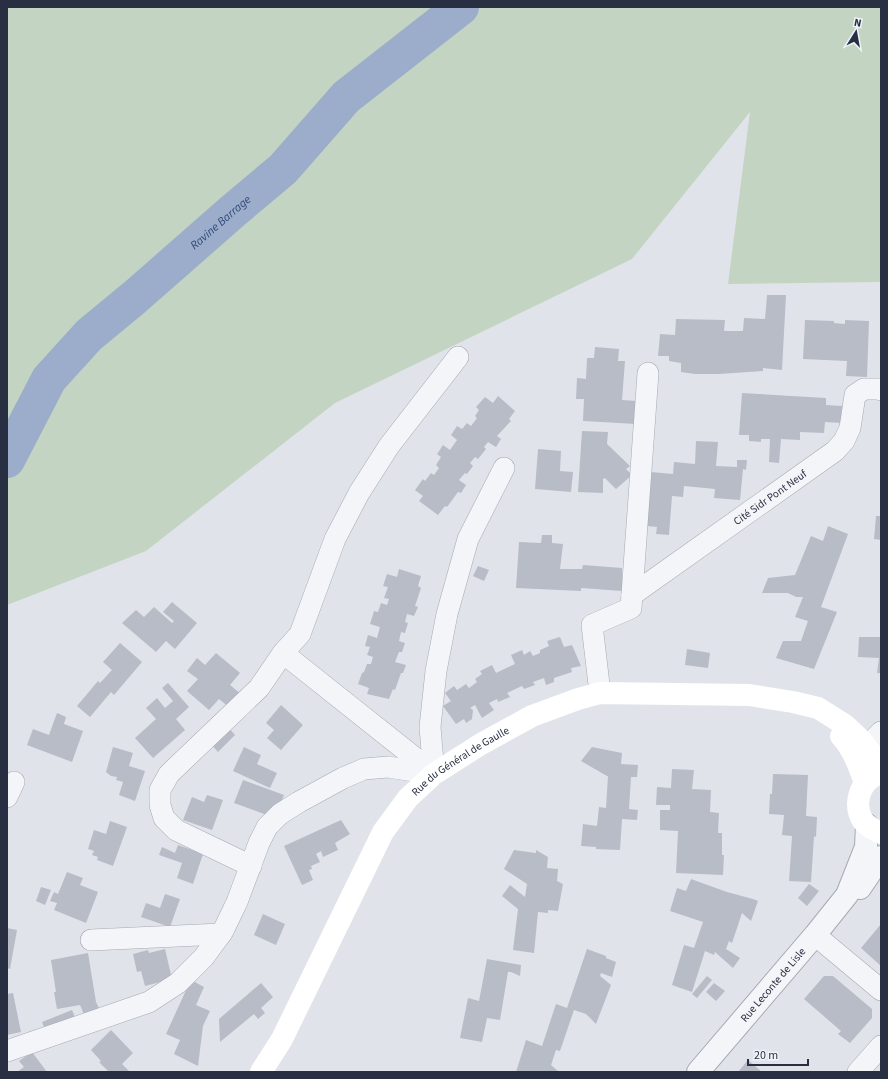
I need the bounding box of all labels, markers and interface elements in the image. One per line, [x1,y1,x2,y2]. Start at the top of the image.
north arrow [836,12,876,52]
text: N [853,15,863,31]
water label: Ravine Barrage [186,191,255,253]
street label: Cité Sidr Pont Neuf [730,466,810,528]
street label: Rue du Général de Gaulle [408,722,512,799]
street label: Rue Leconte de Lisle [737,944,809,1025]
scale bar [748,1041,808,1067]
text: 20 m [754,1047,778,1064]

